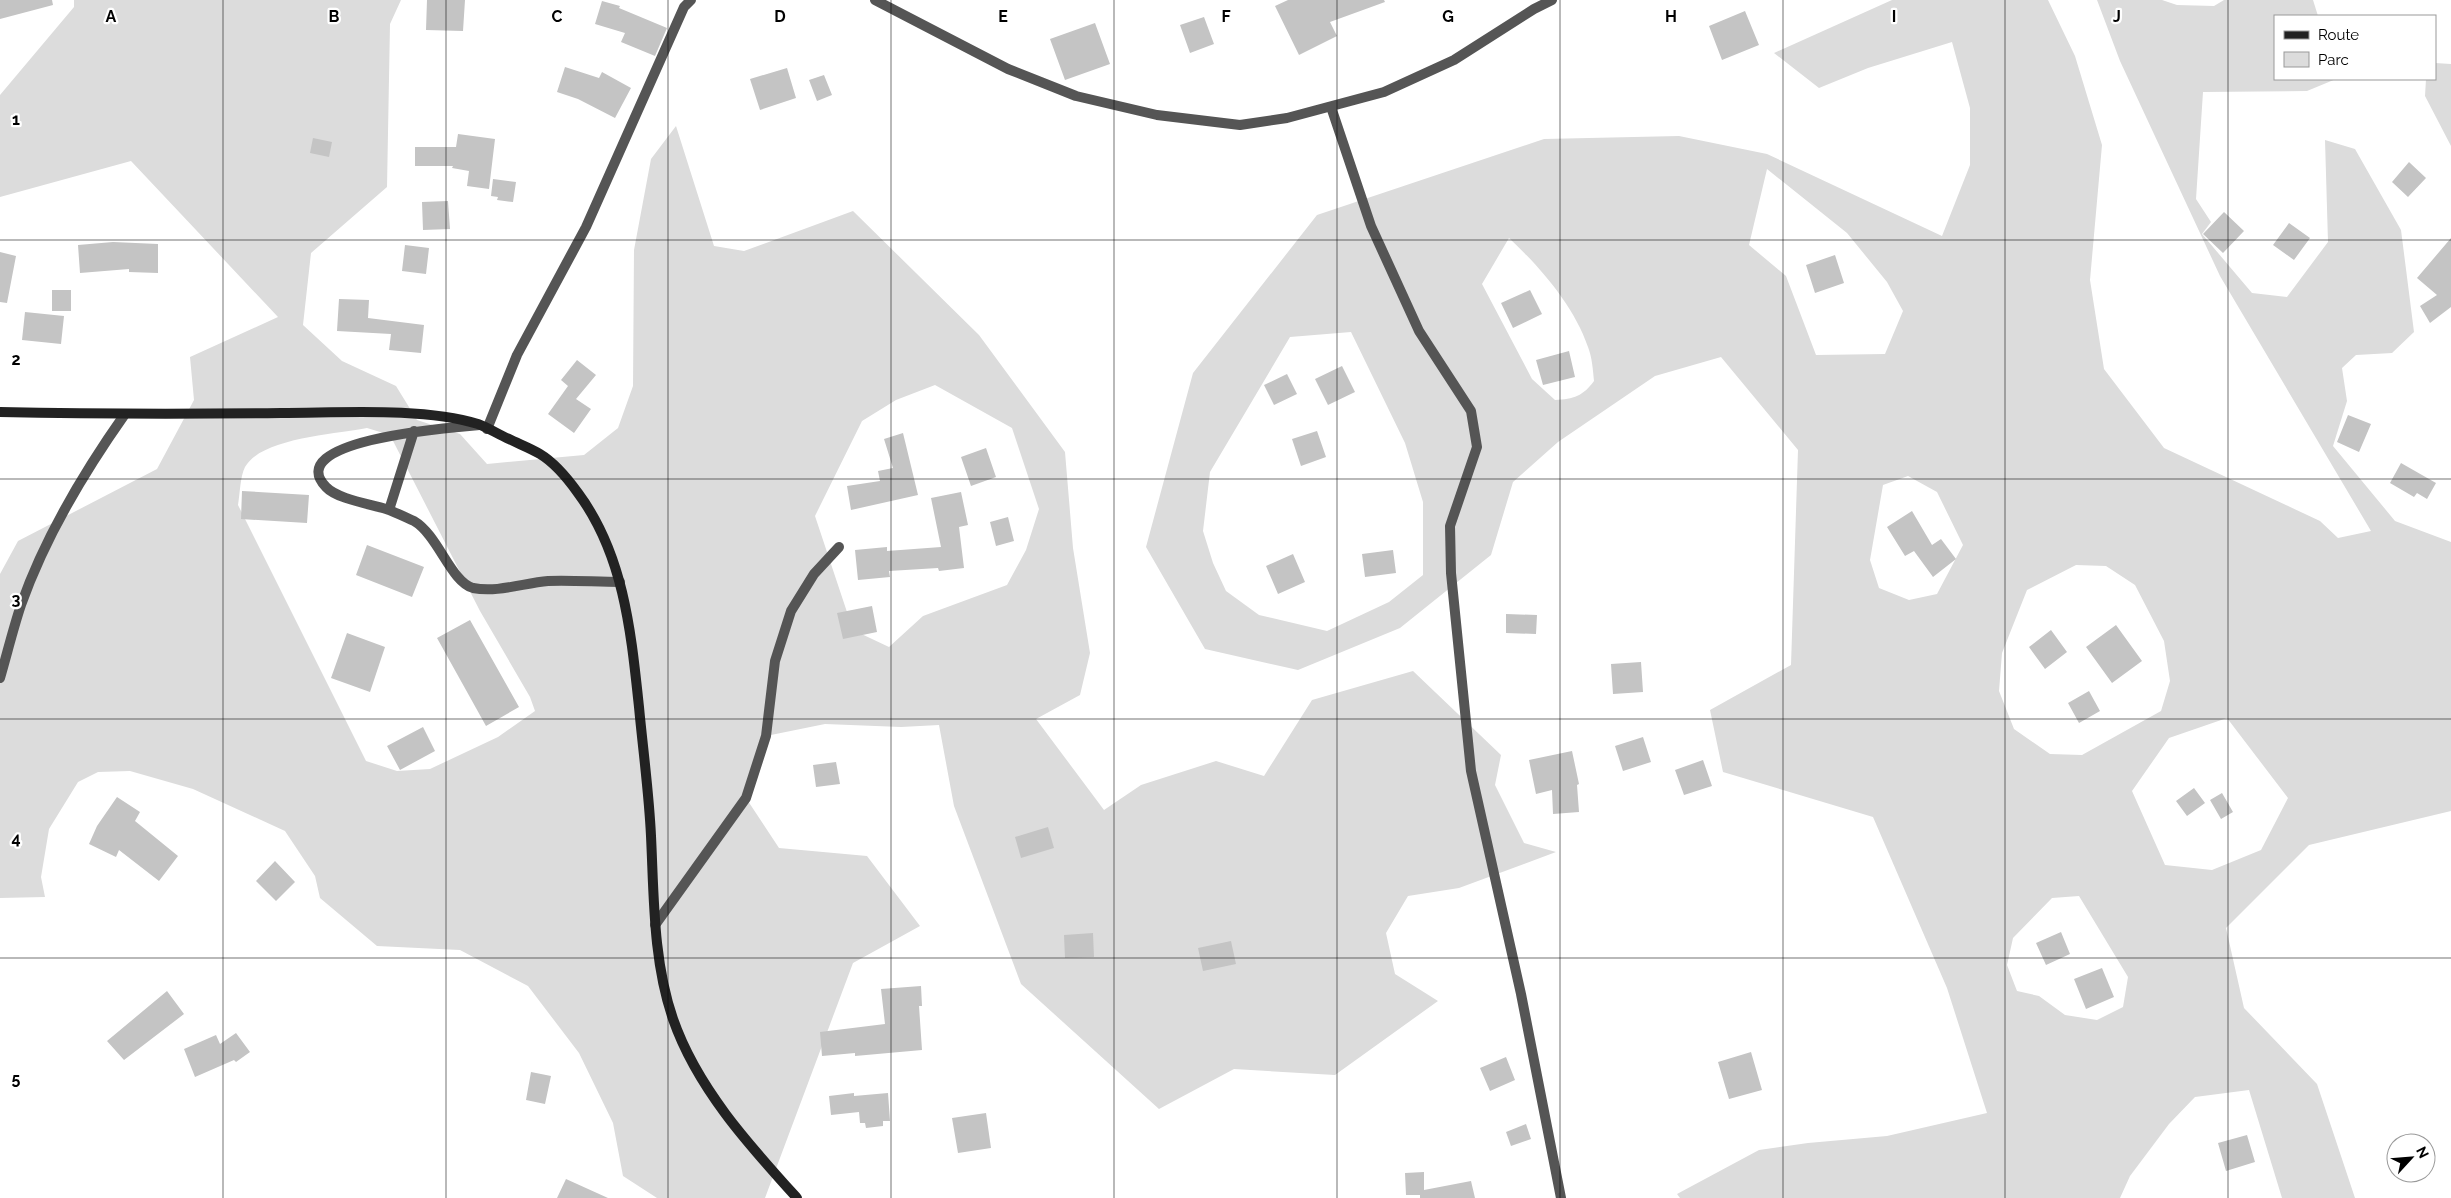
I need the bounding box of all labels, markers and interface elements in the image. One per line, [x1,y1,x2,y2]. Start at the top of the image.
text: A [106,7,117,26]
text: B [329,7,340,26]
text: C [552,7,563,26]
text: D [774,7,786,26]
text: E [998,7,1008,26]
text: F [1221,7,1231,26]
text: G [1442,7,1454,26]
text: H [1665,7,1677,26]
text: I [1892,7,1896,26]
text: J [2113,7,2121,26]
legend [2274,15,2436,80]
text: Route [2318,26,2359,44]
text: Parc [2318,51,2349,69]
text: 1 [12,110,20,129]
text: 2 [11,350,21,369]
text: 3 [12,590,21,609]
text: 4 [11,829,21,848]
text: 5 [12,1069,21,1088]
north arrow [2386,1133,2436,1183]
text: N [2413,1144,2432,1161]

